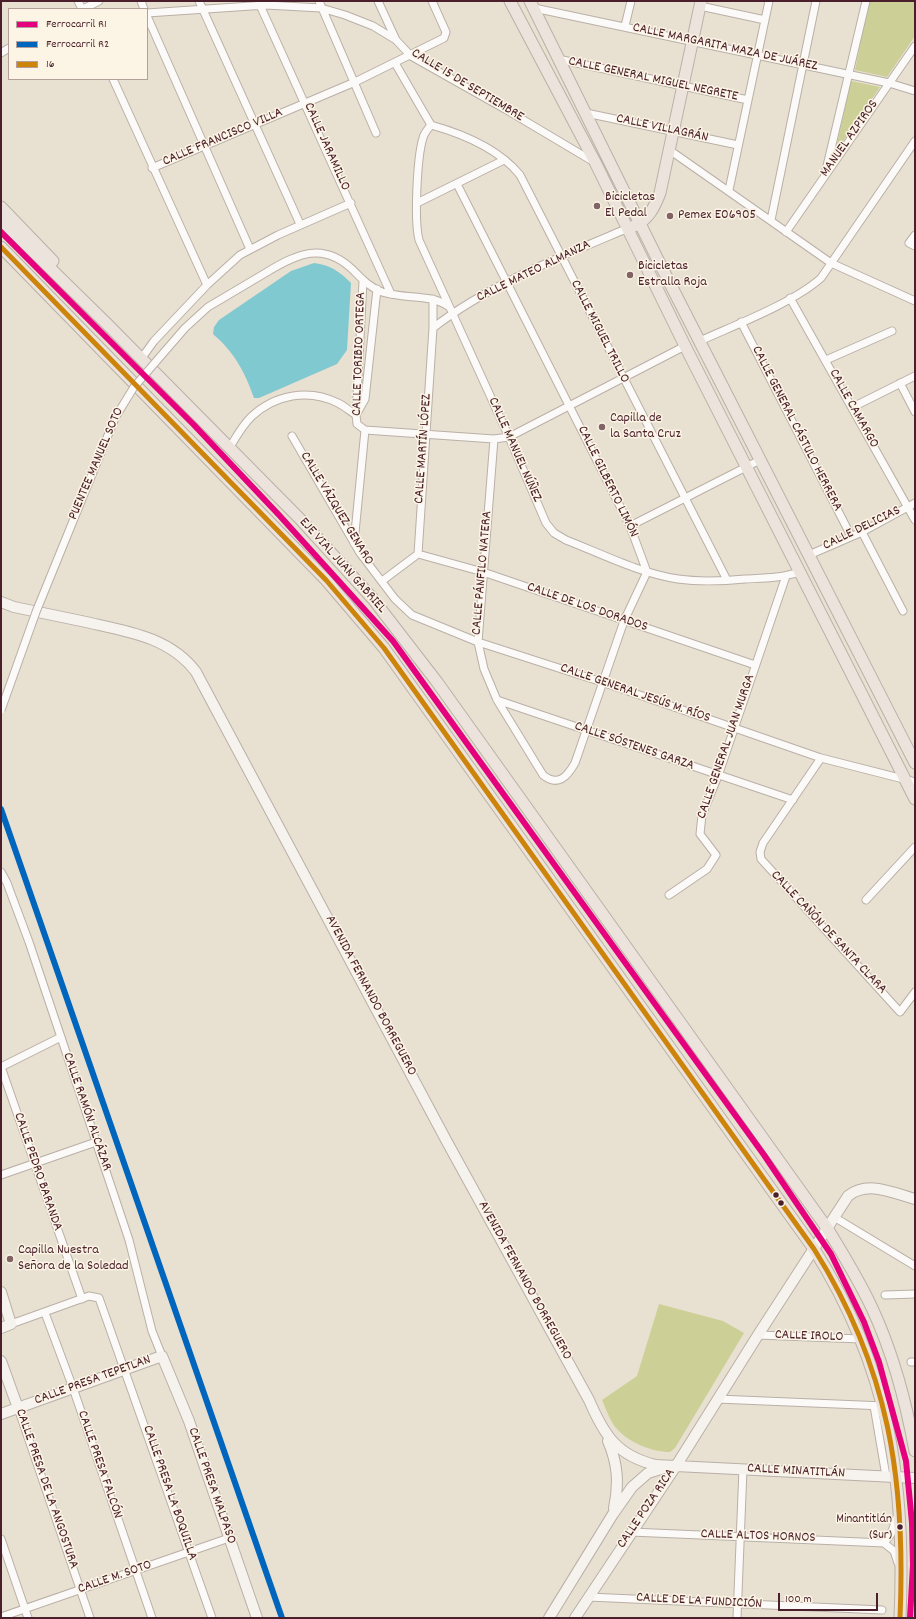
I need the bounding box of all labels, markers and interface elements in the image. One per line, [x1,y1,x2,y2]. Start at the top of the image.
legend [8,8,148,80]
text: Ferrocarril R1 [46,16,107,33]
street label: CALLE MARGARITA MAZA DE JUÁREZ [631,20,819,76]
text: Ferrocarril R2 [46,36,109,53]
street label: CALLE 15 DE SEPTIEMBRE [408,46,526,126]
street label: CALLE GENERAL MIGUEL NEGRETE [567,54,739,106]
text: 16 [46,56,55,73]
street label: MANUEL AZPIROS [817,97,883,181]
street label: CALLE JARAMILLO [299,100,353,194]
street label: CALLE FRANCISCO VILLA [160,105,286,171]
street label: CALLE VILLAGRÁN [614,111,710,147]
place label: Bicicletas El Pedal [605,190,655,222]
marker: Bicicletas El Pedal [592,201,602,211]
place label: Pemex E06905 [678,208,756,224]
marker: Pemex E06905 [665,211,675,221]
street label: CALLE MATEO ALMANZA [474,237,594,307]
place label: Bicicletas Estralla Roja [638,259,707,292]
marker: Bicicletas Estralla Roja [625,270,635,280]
street label: CALLE MIGUEL TRILLO [566,278,632,386]
street label: CALLE TORIBIO ORTEGA [349,292,371,416]
street label: CALLE GENERAL CÁSTULO HERRERA [747,344,845,514]
street label: CALLE CAMARGO [824,366,882,452]
street label: CALLE MARTÍN LÓPEZ [412,393,436,505]
street label: CALLE MANUEL NÚÑEZ [483,395,545,505]
street label: PUENTEE MANUEL SOTO [66,405,128,523]
place label: Capilla de la Santa Cruz [610,411,681,444]
marker: Capilla de la Santa Cruz [597,422,607,432]
street label: CALLE GILBERTO LIMÓN [573,423,641,541]
street label: CALLE VÁZQUEZ GENARO [296,449,376,569]
street label: CALLE DELICIAS [820,503,904,555]
street label: CALLE PÁNFILO NATERA [469,510,497,636]
street label: EJE VIAL JUAN GABRIEL [295,515,389,617]
street label: CALLE DE LOS DORADOS [524,579,650,637]
street label: CALLE GENERAL JESÚS M. RÍOS [558,660,712,728]
street label: CALLE GENERAL JUAN MURGA [694,673,760,821]
street label: CALLE SÓSTENES GARZA [572,719,696,775]
street label: CALLE CAÑÓN DE SANTA CLARA [766,868,890,998]
street label: AVENIDA FERNANDO BORREGUERO [321,913,419,1079]
street label: CALLE RAMÓN ALCÁZAR [58,1051,114,1173]
street label: CALLE PEDRO BARANDA [9,1111,65,1233]
unlabelled marker [771,1190,781,1200]
unlabelled marker [776,1198,786,1208]
street label: AVENIDA FERNANDO BORREGUERO [473,1199,575,1363]
place label: Capilla Nuestra Señora de la Soledad [18,1243,129,1276]
marker: Capilla Nuestra Señora de la Soledad [5,1254,15,1264]
street label: CALLE IROLO [774,1327,844,1347]
street label: CALLE PRESA TEPETLAN [32,1352,154,1410]
street label: CALLE PRESA DE LA ANGOSTURA [11,1407,81,1571]
street label: CALLE PRESA FALCÓN [73,1409,125,1521]
street label: CALLE PRESA LA BOQUILLA [138,1423,200,1563]
street label: CALLE PRESA MALPASO [183,1426,239,1546]
street label: CALLE MINATITLÁN [747,1461,845,1483]
street label: CALLE POZA RICA [614,1466,680,1552]
place label: Minantitlán (Sur) [836,1512,892,1543]
marker: Minantitlán (Sur) [895,1522,905,1532]
street label: CALLE ALTOS HORNOS [700,1527,816,1547]
street label: CALLE M. SOTO [76,1557,154,1599]
scale bar [780,1585,880,1611]
street label: CALLE DE LA FUNDICIÓN [636,1590,762,1614]
text: 100 m [785,1591,812,1608]

